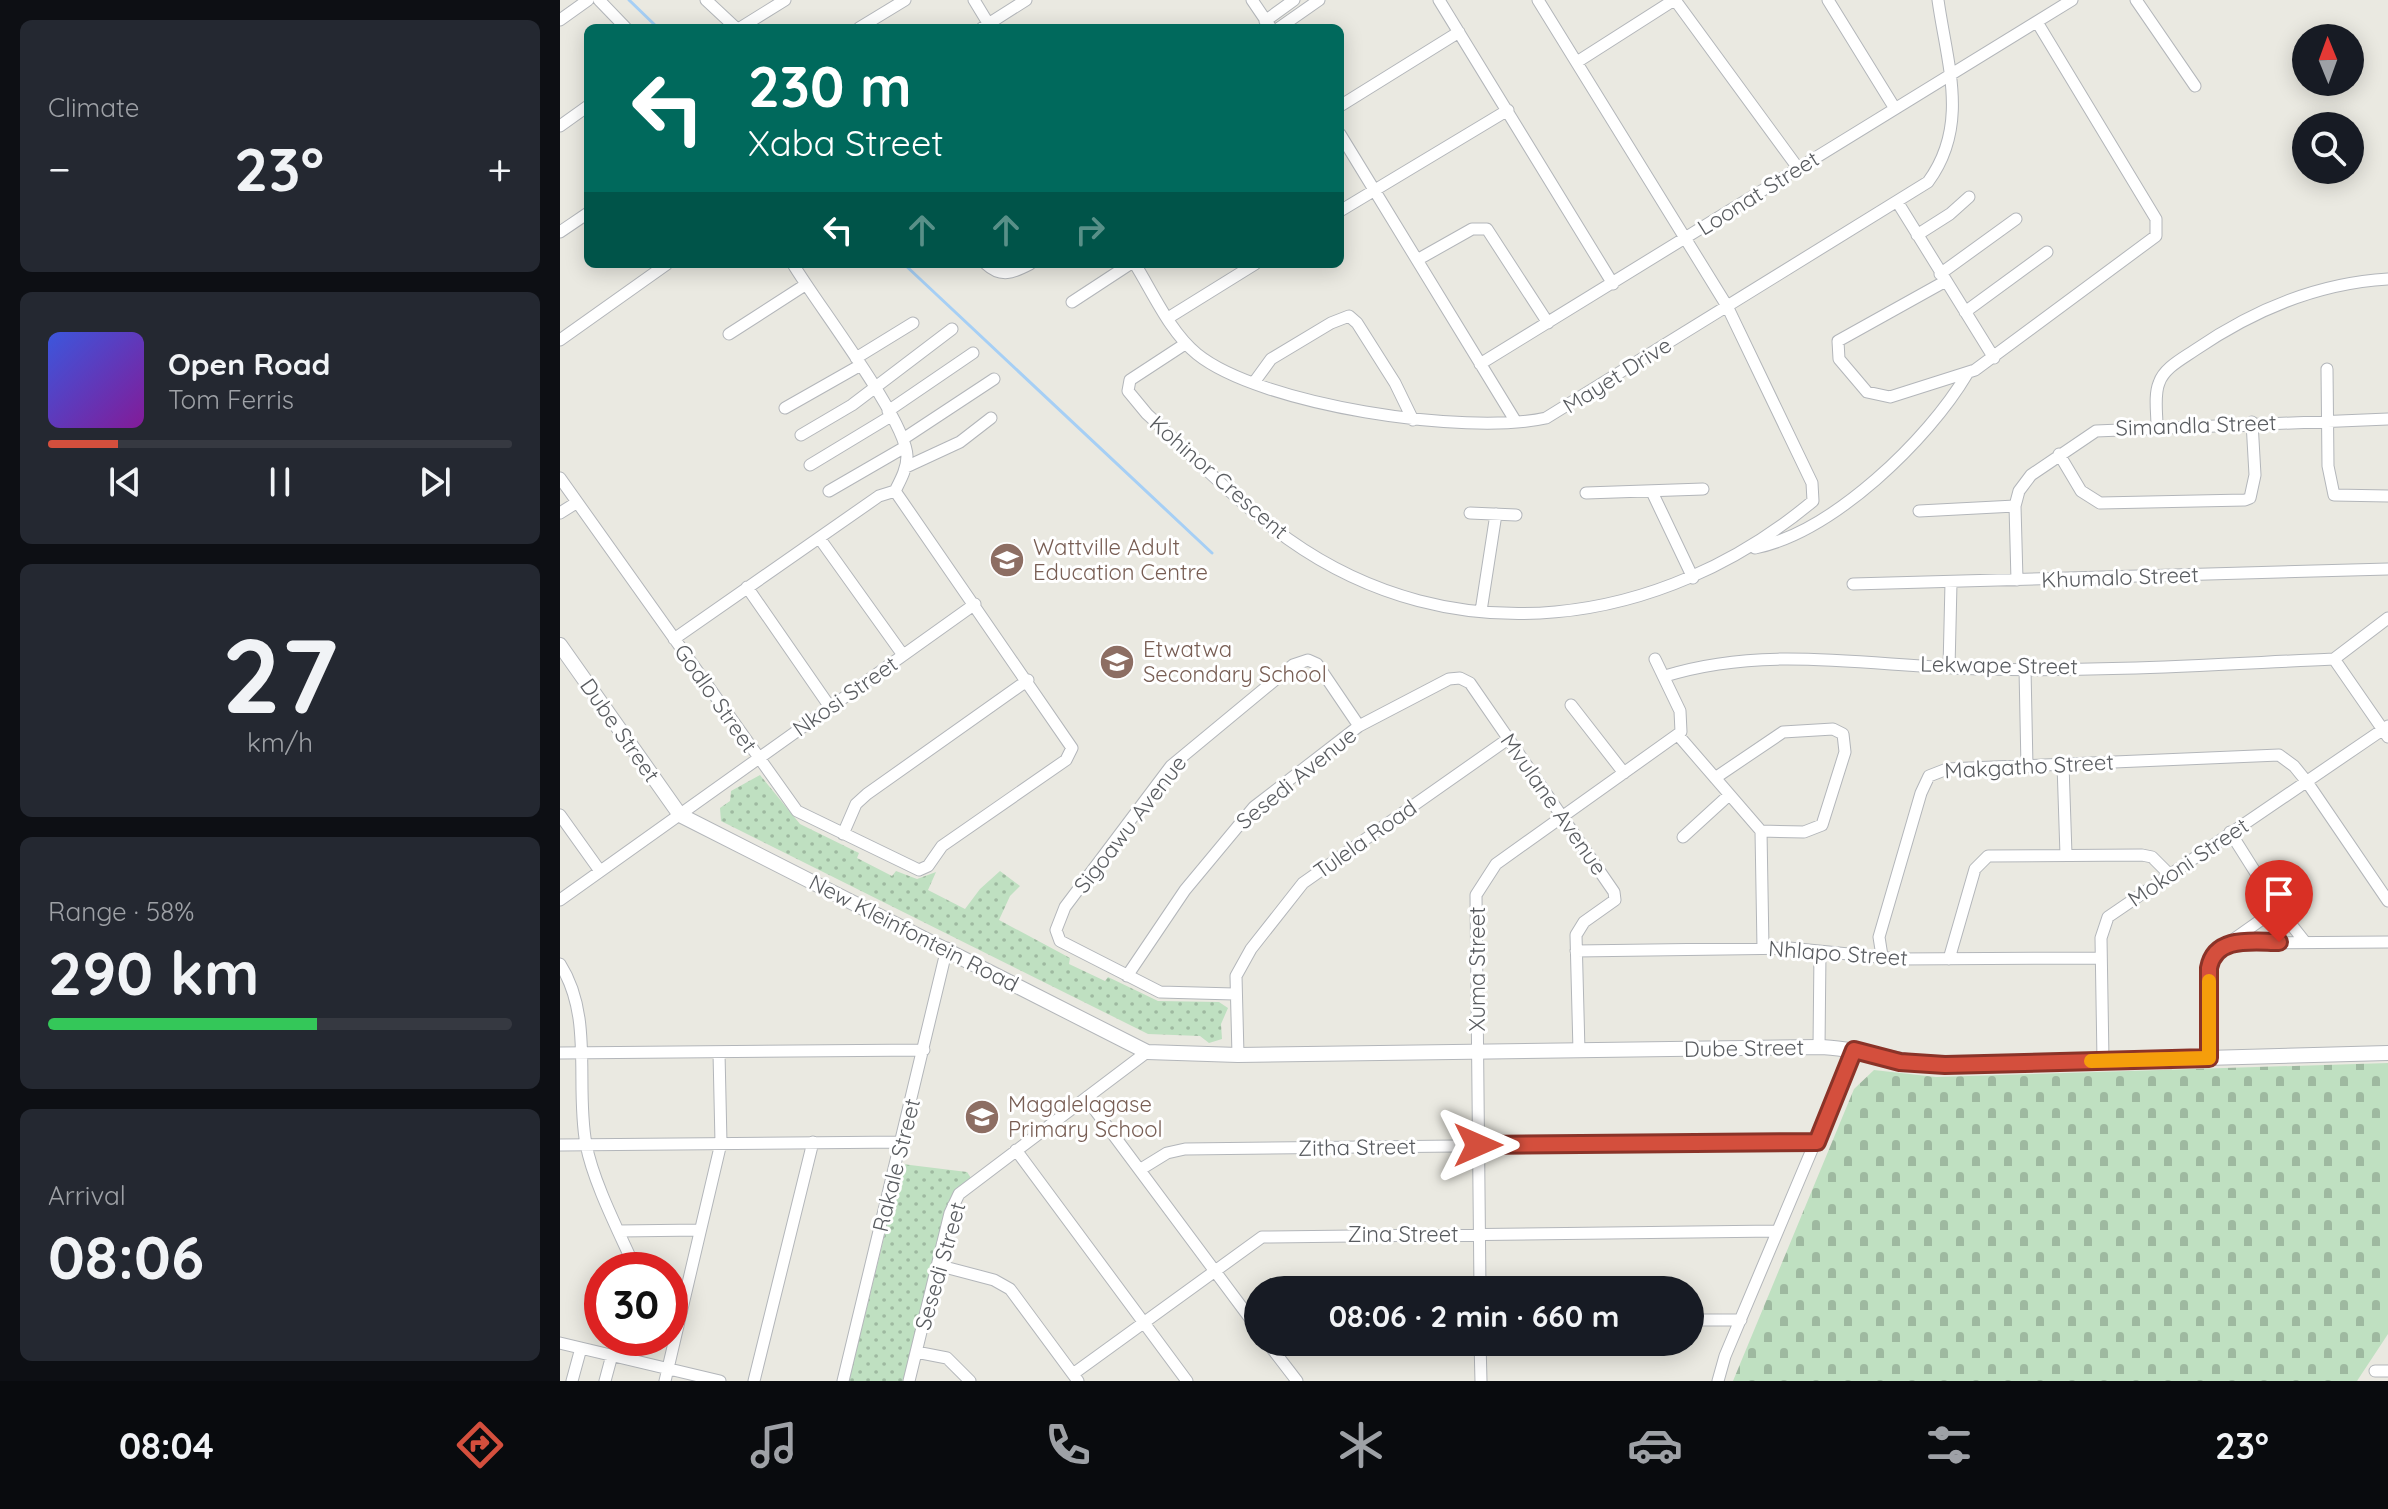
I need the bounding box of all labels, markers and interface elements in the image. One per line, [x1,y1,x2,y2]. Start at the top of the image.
north arrow [2292,24,2364,96]
map controls [2292,24,2364,184]
text: 230 m [748,51,912,121]
icon: left [616,56,720,160]
text: Climate [48,91,139,124]
button: search [2292,112,2364,184]
text: Xaba Street [748,120,943,165]
text: 23° [234,131,324,206]
text: − [48,141,71,196]
text: + [487,141,512,196]
street label: Loonat Street [1692,145,1824,241]
icon: left [816,208,860,252]
icon: ahead [900,208,944,252]
icon: ahead [984,208,1028,252]
icon: right [1068,208,1112,252]
street label: Mayet Drive [1558,331,1676,419]
text: Open Road [168,345,330,383]
text: Tom Ferris [168,383,294,416]
street label: Simandla Street [2115,408,2277,442]
street label: Kohinor Crescent [1144,409,1294,545]
icon: previous [103,460,147,504]
icon: pause [258,460,302,504]
icon: next [413,460,457,504]
place label: Wattville Adult Education Centre [1033,533,1208,586]
school or university icon: Wattville Adult Education Centre [988,541,1026,579]
street label: Khumalo Street [2041,560,2199,594]
text: 27 [222,609,338,739]
place label: Etwatwa Secondary School [1143,635,1327,688]
street label: Godlo Street [668,638,764,758]
school or university icon: Etwatwa Secondary School [1098,643,1136,681]
street label: Nkosi Street [787,650,903,742]
street label: Lekwape Street [1920,650,2078,680]
street label: Dube Street [574,673,666,787]
street label: Sesedi Avenue [1230,721,1362,835]
text: km/h [247,726,313,759]
street label: Mvulane Avenue [1495,728,1613,880]
street label: Makgatho Street [1944,748,2114,784]
street label: Sigoawu Avenue [1068,750,1192,898]
street label: Tulela Road [1308,793,1422,885]
street label: Mokoni Street [2122,811,2254,913]
pin [2245,860,2313,942]
street label: New Kleinfontein Road [805,868,1023,998]
icon: arrive [2257,872,2301,916]
text: Range · 58% [48,895,194,928]
street label: Xuma Street [1463,906,1491,1032]
street label: Nhlapo Street [1767,934,1909,972]
text: 290 km [48,935,259,1010]
street label: Dube Street [1684,1033,1804,1063]
place label: Magalelagase Primary School [1008,1090,1163,1143]
street label: Rakale Street [866,1095,926,1235]
school or university icon: Magalelagase Primary School [963,1098,1001,1136]
position arrow [1436,1103,1520,1187]
street label: Zitha Street [1298,1132,1416,1162]
text: Arrival [48,1179,126,1212]
street label: Sesedi Street [908,1199,972,1333]
text: 08:06 [48,1219,204,1294]
street label: Zina Street [1347,1220,1459,1248]
speed limit sign: 30 [584,1252,688,1356]
text: 08:06 · 2 min · 660 m [1329,1297,1619,1335]
icon: directions [452,1417,508,1473]
icon: music [746,1417,802,1473]
icon: phone [1040,1417,1096,1473]
icon: climate [1333,1417,1389,1473]
icon: car [1627,1417,1683,1473]
icon: filters [1921,1417,1977,1473]
text: 08:04 [119,1423,214,1468]
text: 23° [2215,1423,2269,1468]

